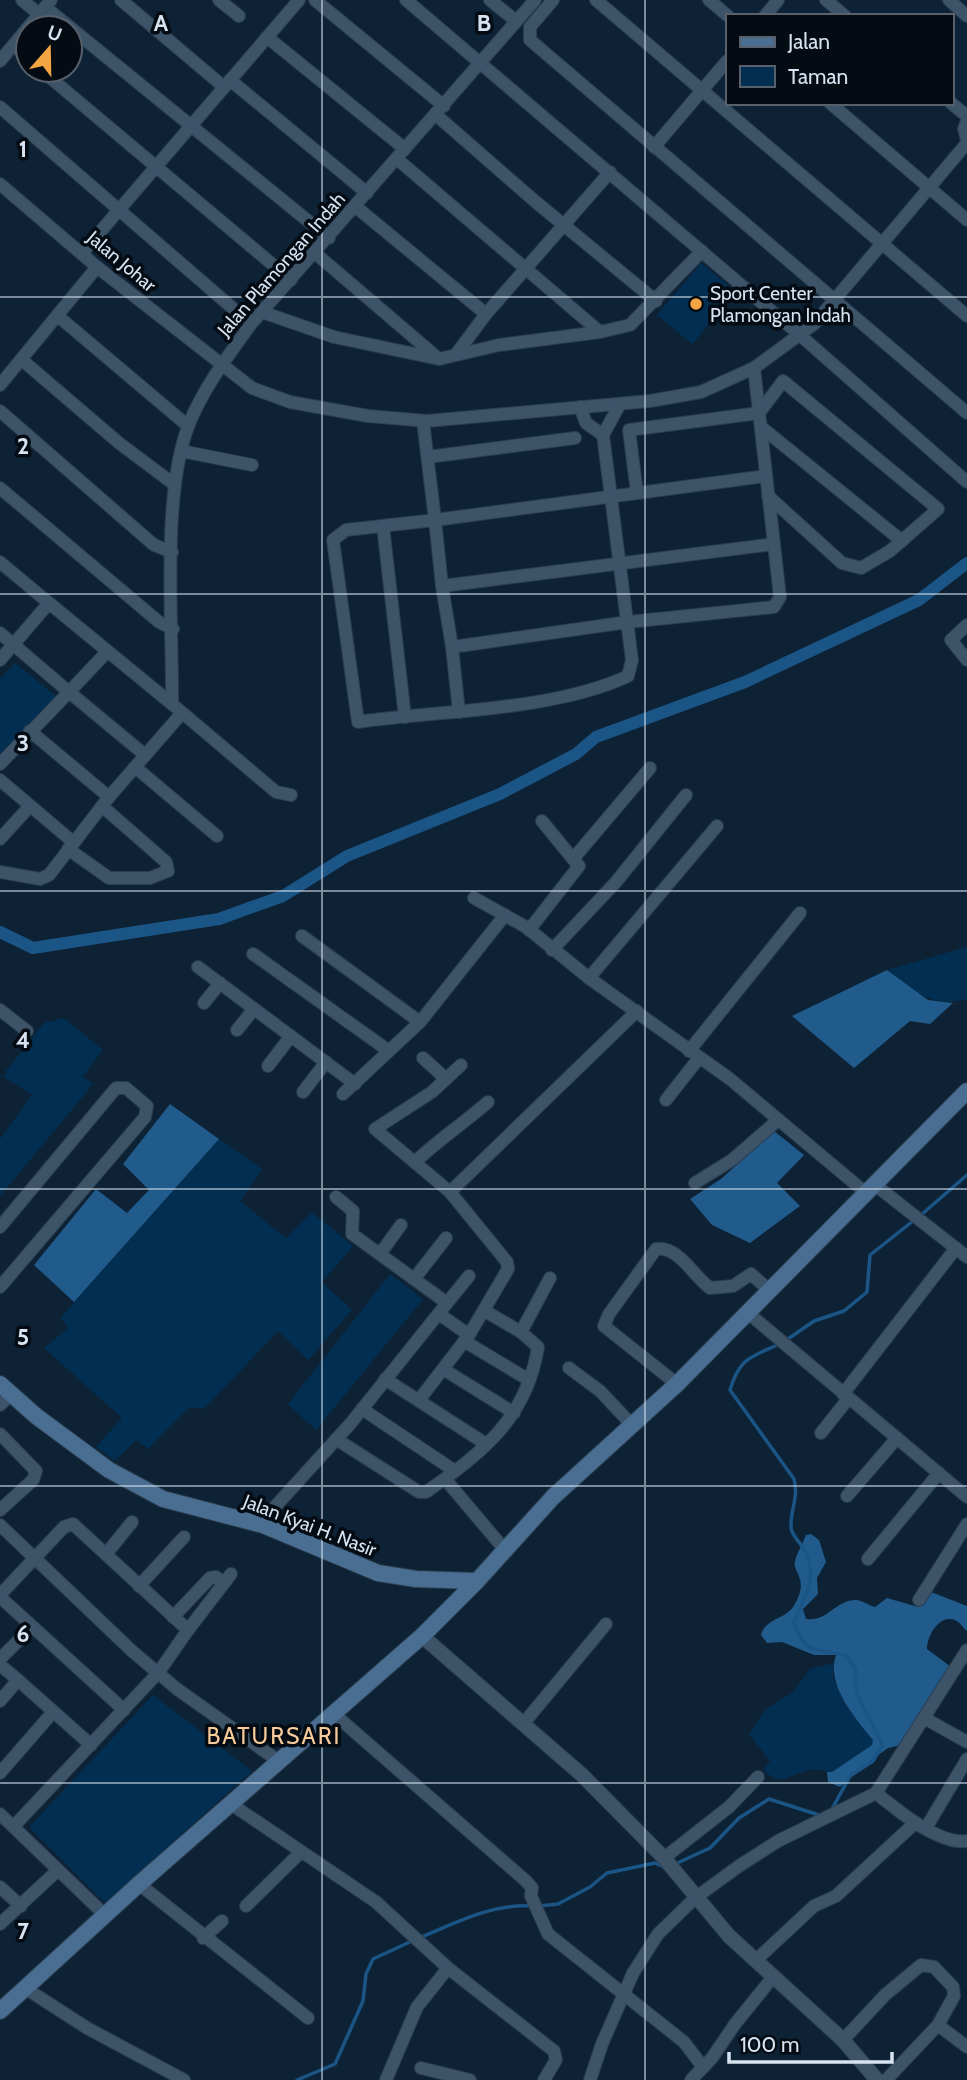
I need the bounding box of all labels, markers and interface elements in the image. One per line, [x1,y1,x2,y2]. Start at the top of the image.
text: A [154,9,169,37]
text: B [477,9,491,37]
north arrow [14,14,84,84]
legend [726,14,953,105]
text: U [44,20,65,47]
text: Jalan [787,29,830,54]
text: Taman [788,64,848,89]
text: 1 [19,135,27,163]
street label: Jalan Plamongan Indah [212,188,350,342]
street label: Jalan Johar [82,225,161,297]
place label: Sport Center Plamongan Indah [710,282,851,327]
marker: Sport Center Plamongan Indah [688,296,704,312]
text: 2 [17,432,29,460]
text: 3 [17,729,29,757]
text: 4 [16,1026,30,1054]
text: 5 [17,1323,29,1351]
street label: Jalan Kyai H. Nasir [239,1489,380,1561]
text: 6 [17,1620,29,1648]
district label: BATURSARI [207,1722,341,1750]
text: 7 [17,1917,29,1945]
scale bar [729,2021,892,2064]
text: 100 m [740,2032,799,2057]

